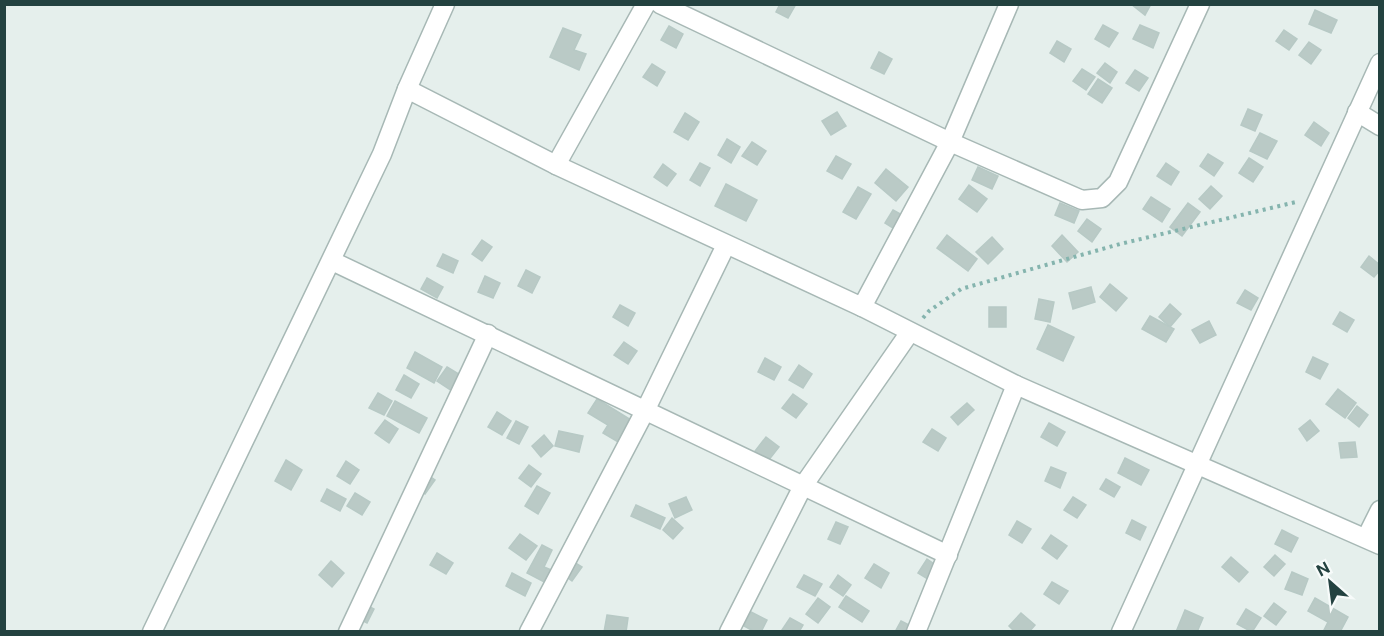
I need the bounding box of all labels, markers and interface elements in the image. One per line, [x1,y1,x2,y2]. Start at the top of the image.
north arrow [1300,552,1360,612]
text: N [1313,558,1333,581]

